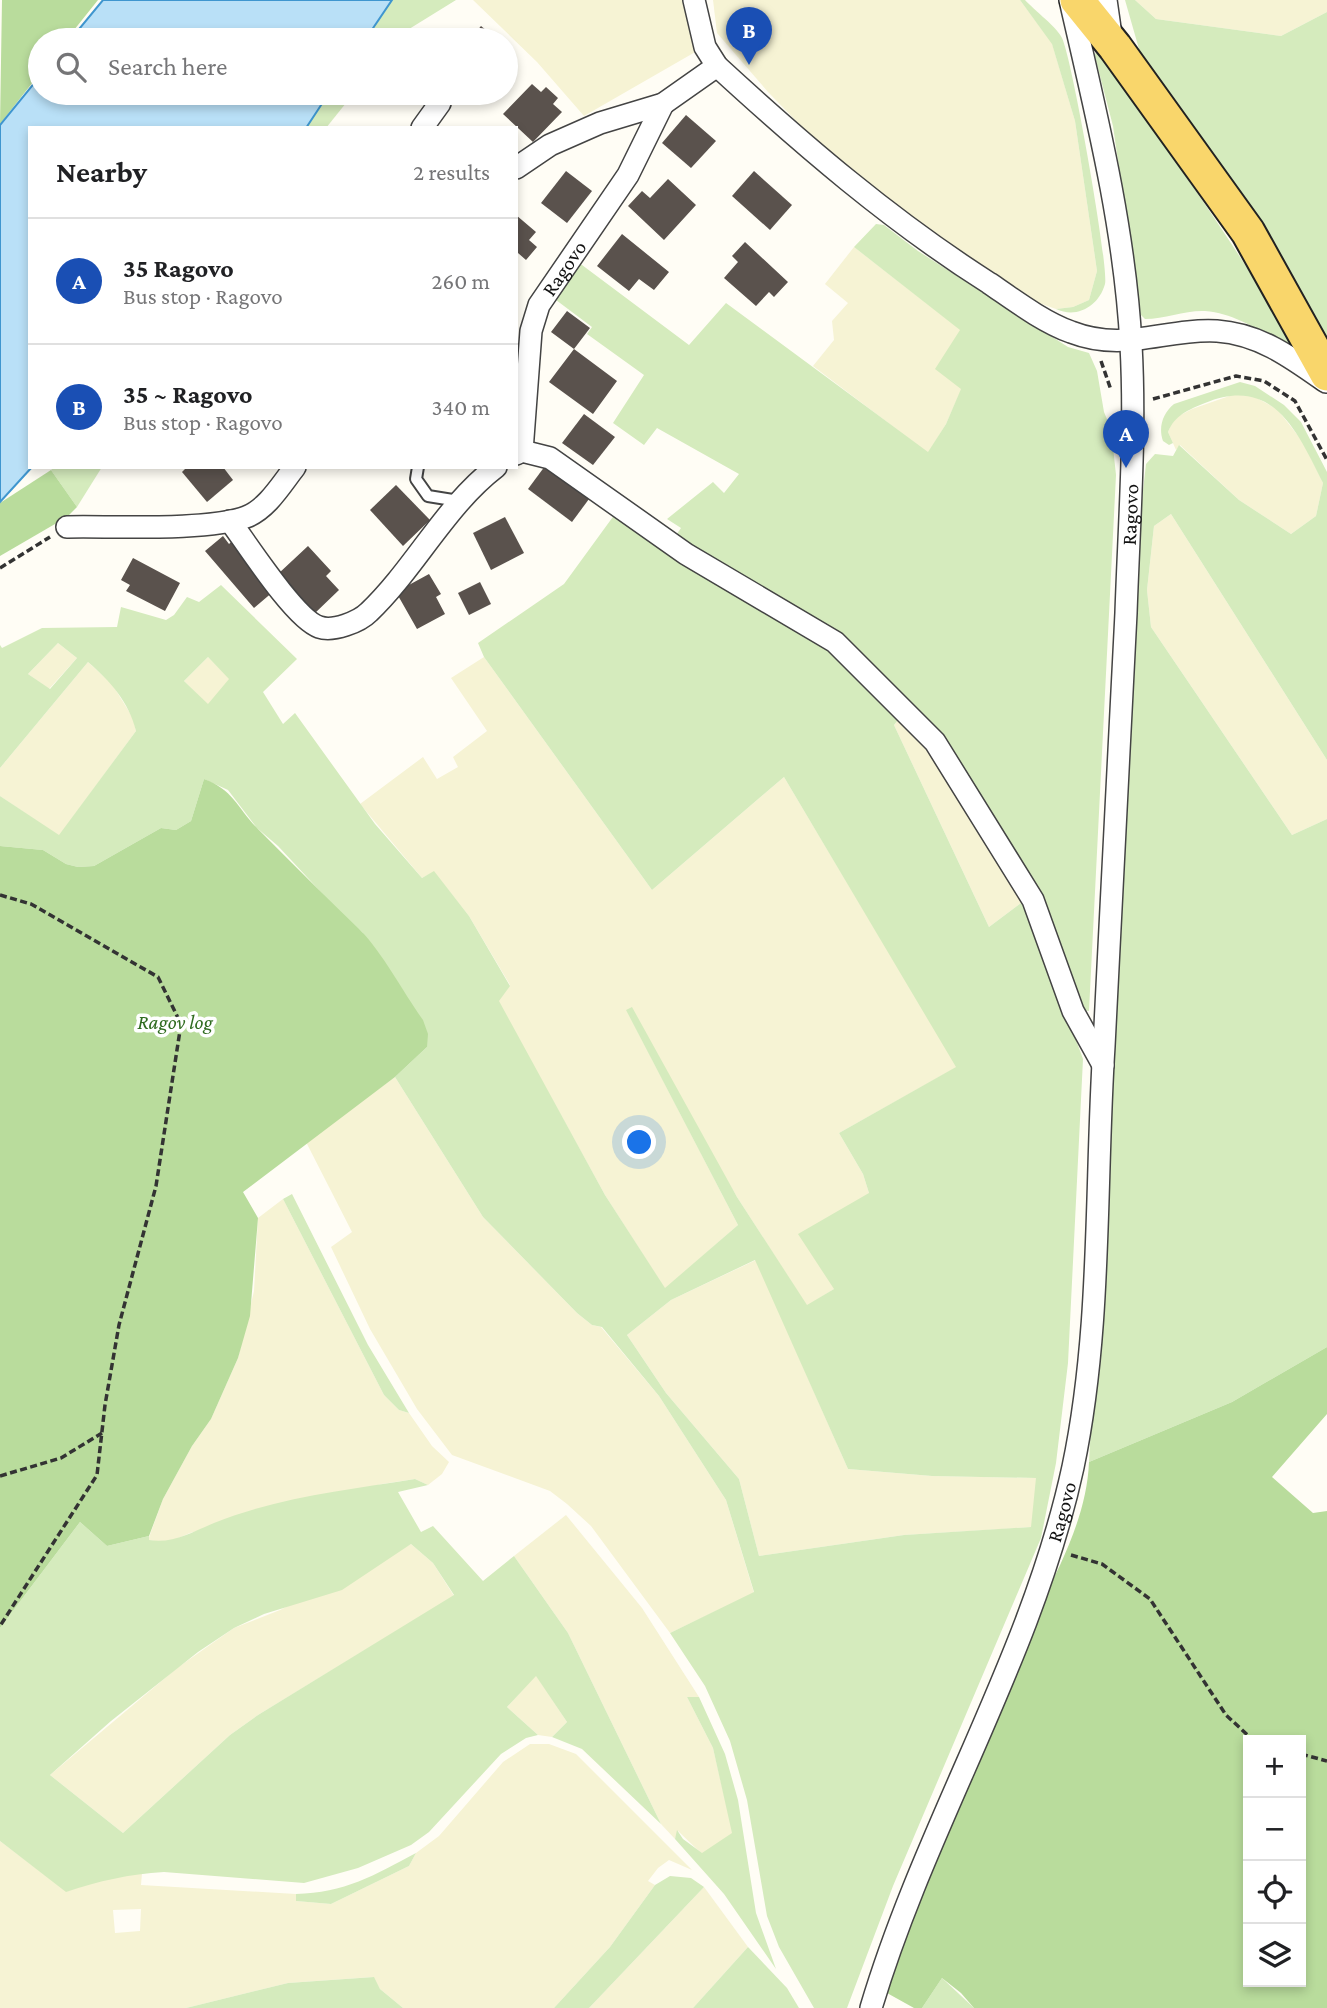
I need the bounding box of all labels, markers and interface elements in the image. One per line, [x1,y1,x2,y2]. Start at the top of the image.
pin: B [726,7,772,65]
search box [28,28,518,105]
icon: search [52,48,90,86]
text: Search here [108,52,227,81]
text: Nearby [56,155,147,188]
text: 2 results [413,159,490,185]
street label: Ragovo [537,236,591,301]
text: 35 Ragovo [123,254,234,283]
text: A [72,268,86,294]
text: 260 m [432,268,490,294]
text: Bus stop · Ragovo [123,283,283,309]
text: 35 ~ Ragovo [123,380,252,409]
text: B [72,394,86,420]
text: 340 m [432,394,490,420]
text: Bus stop · Ragovo [123,409,283,435]
pin: A [1103,410,1149,468]
street label: Ragovo [1117,483,1143,546]
park label: Ragov log [137,1010,213,1034]
your location [622,1125,656,1159]
street label: Ragovo [1042,1479,1081,1545]
map controls [1243,1735,1306,1987]
button: + [1243,1735,1306,1798]
button: − [1243,1798,1306,1861]
button: locate [1243,1861,1306,1924]
button: layers [1243,1924,1306,1987]

